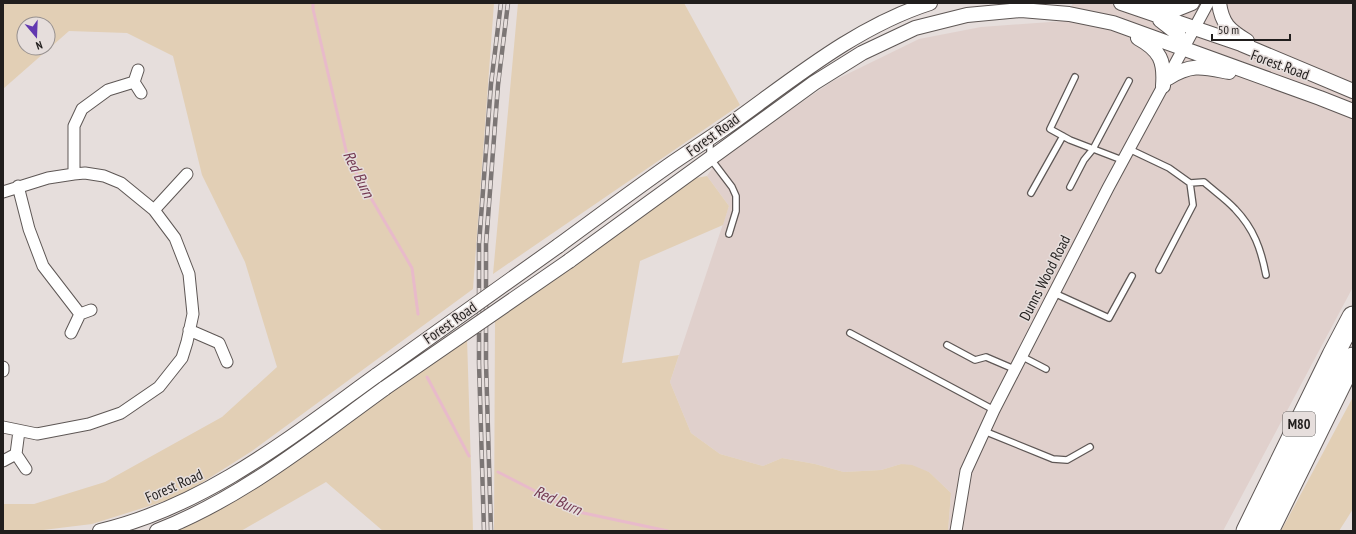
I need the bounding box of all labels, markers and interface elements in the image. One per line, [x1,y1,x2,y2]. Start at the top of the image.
north arrow [16,16,56,56]
scale bar [1212,16,1290,42]
text: 50 m [1218,22,1239,37]
text: N [34,38,44,53]
street label: Forest Road [1248,45,1312,84]
street label: Forest Road [682,109,743,160]
water label: Red Burn [339,147,379,202]
street label: Dunns Wood Road [1015,232,1074,324]
street label: Forest Road [419,297,480,348]
road number: M80 [1283,412,1315,436]
street label: Forest Road [142,464,206,507]
water label: Red Burn [531,481,586,520]

